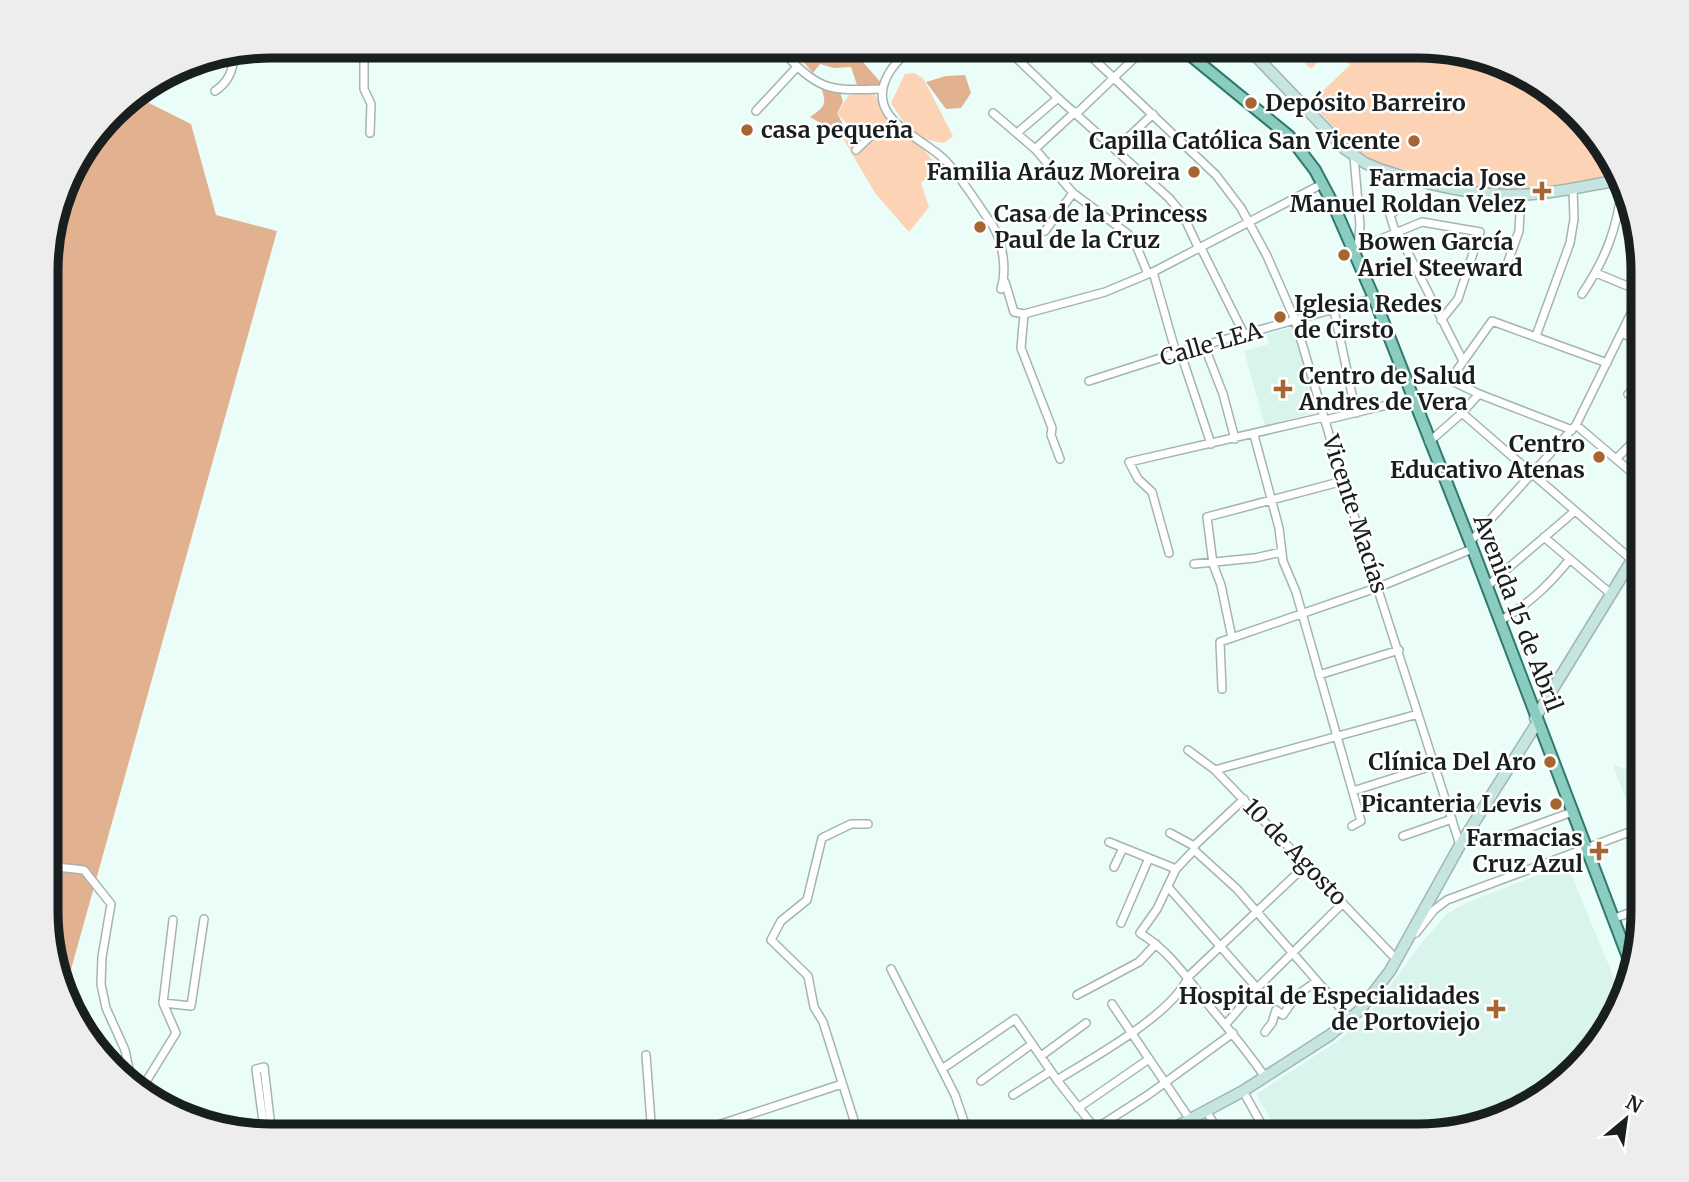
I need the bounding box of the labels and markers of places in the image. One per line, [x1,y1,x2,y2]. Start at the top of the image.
place label: Depósito Barreiro [1265,88,1466,117]
marker: Depósito Barreiro [1243,95,1259,111]
place label: casa pequeña [761,115,913,144]
marker: casa pequeña [739,122,755,138]
place label: Capilla Católica San Vicente [1089,126,1400,155]
marker: Capilla Católica San Vicente [1406,133,1422,149]
place label: Familia Aráuz Moreira [926,157,1180,186]
place label: Farmacia Jose Manuel Roldan Velez [1290,163,1526,218]
marker: Familia Aráuz Moreira [1186,164,1202,180]
marker: Farmacia Jose Manuel Roldan Velez [1532,181,1552,201]
place label: Casa de la Princess Paul de la Cruz [994,199,1208,254]
marker: Casa de la Princess Paul de la Cruz [972,219,988,235]
place label: Bowen García Ariel Steeward [1357,227,1523,282]
marker: Bowen García Ariel Steeward [1336,247,1352,263]
place label: Iglesia Redes de Cirsto [1294,289,1442,344]
marker: Iglesia Redes de Cirsto [1272,309,1288,325]
place label: Centro de Salud Andres de Vera [1298,361,1476,416]
marker: Centro de Salud Andres de Vera [1273,379,1293,399]
place label: Centro Educativo Atenas [1390,429,1585,484]
marker: Centro Educativo Atenas [1591,449,1607,465]
place label: Clínica Del Aro [1369,747,1536,776]
marker: Clínica Del Aro [1542,754,1558,770]
place label: Picanteria Levis [1361,789,1542,818]
marker: Picanteria Levis [1548,796,1564,812]
place label: Farmacias Cruz Azul [1466,823,1584,878]
marker: Farmacias Cruz Azul [1589,841,1609,861]
place label: Hospital de Especialidades de Portoviejo [1179,981,1480,1036]
marker: Hospital de Especialidades de Portoviejo [1486,999,1506,1019]

